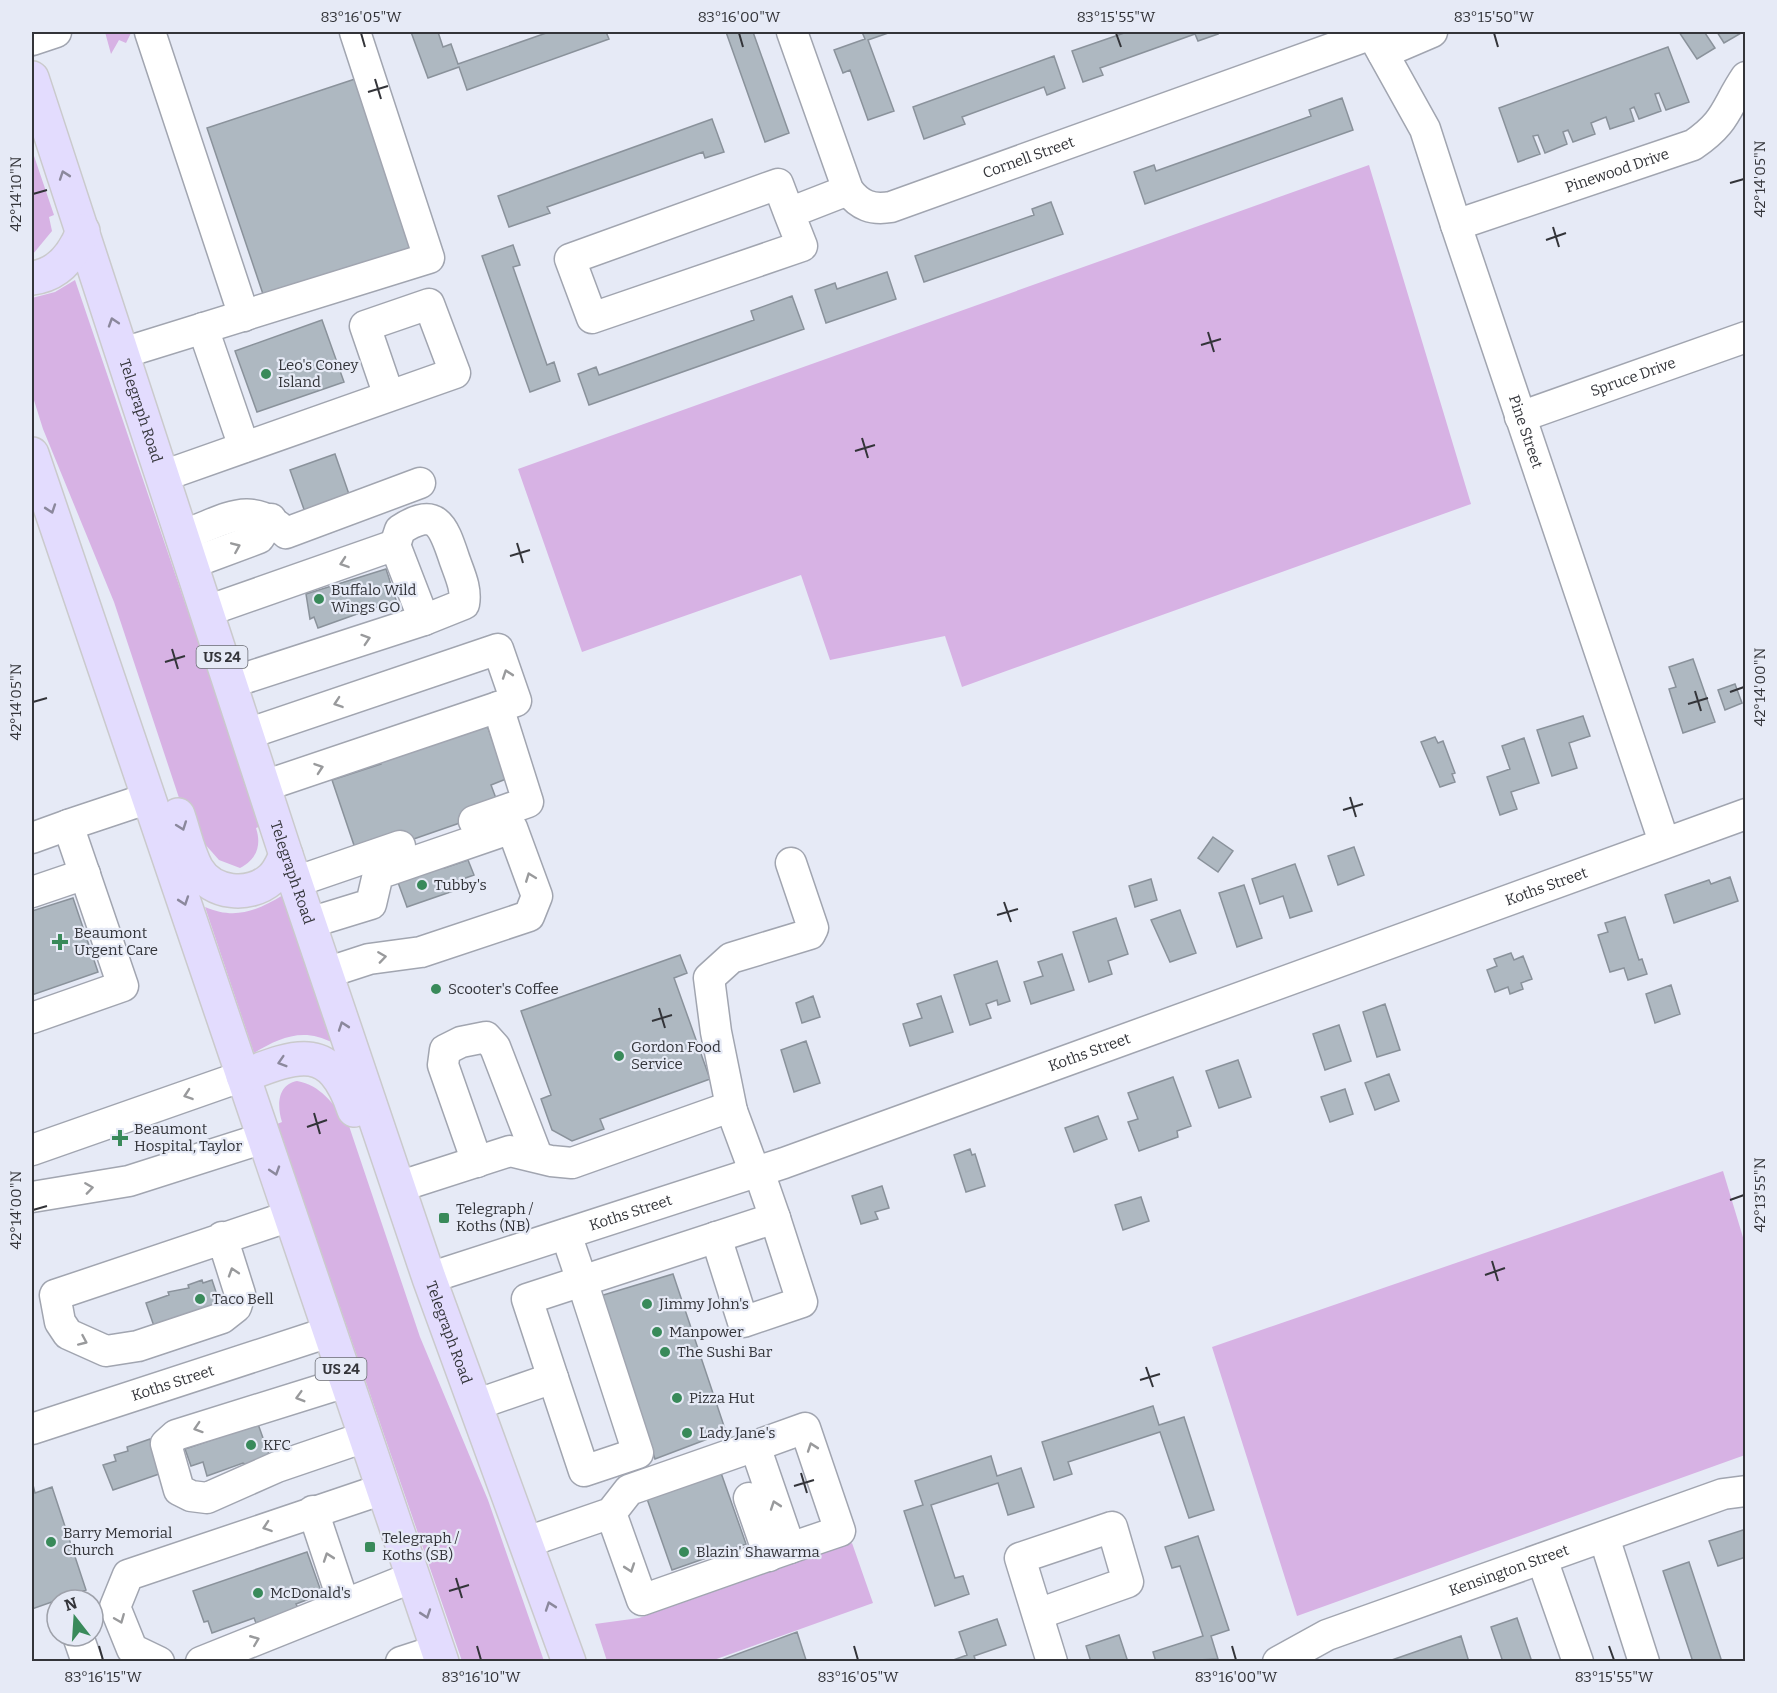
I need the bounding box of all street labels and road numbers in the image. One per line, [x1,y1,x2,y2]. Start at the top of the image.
street label: Cornell Street [980,133,1077,182]
street label: Pinewood Drive [1563,145,1671,197]
street label: Spruce Drive [1588,354,1678,400]
street label: Telegraph Road [115,357,166,465]
street label: Pine Street [1505,393,1547,471]
road number: US 24 [196,646,248,668]
street label: Telegraph Road [266,819,318,927]
street label: Koths Street [1503,863,1590,910]
street label: Koths Street [1046,1029,1133,1075]
street label: Koths Street [587,1191,675,1234]
street label: Telegraph Road [422,1279,476,1386]
road number: US 24 [316,1358,366,1380]
street label: Koths Street [129,1361,217,1405]
street label: Kensington Street [1447,1540,1572,1600]

